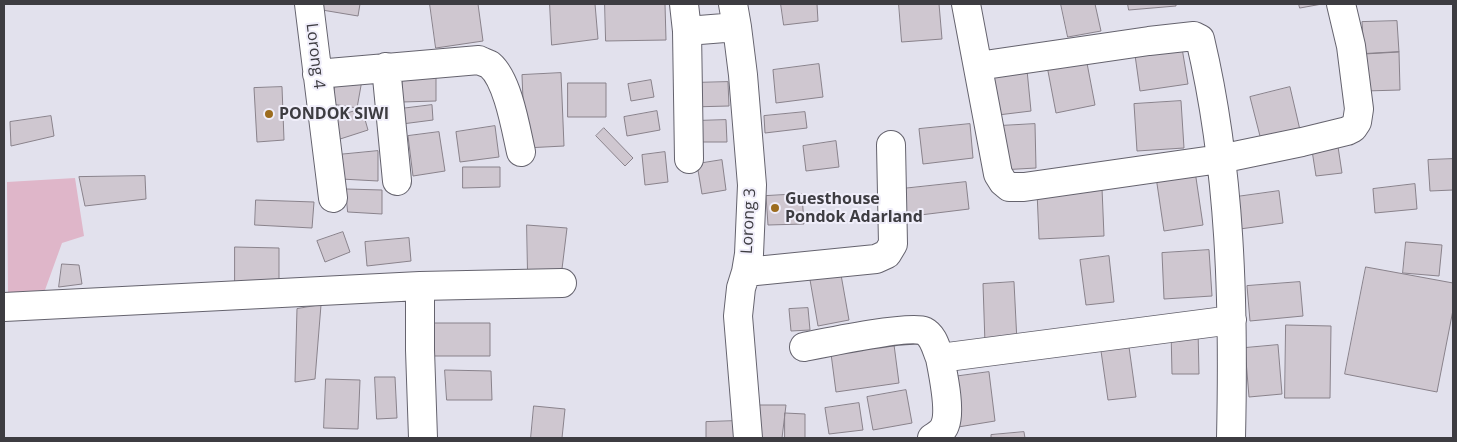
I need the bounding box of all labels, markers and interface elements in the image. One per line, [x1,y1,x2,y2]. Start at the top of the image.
street label: Lorong 4 [301,22,329,90]
place label: PONDOK SIWI [279,104,389,124]
marker: PONDOK SIWI [263,108,275,120]
street label: Lorong 3 [738,188,760,254]
place label: Guesthouse Pondok Adarland [785,189,923,227]
marker: Guesthouse Pondok Adarland [769,202,781,214]

